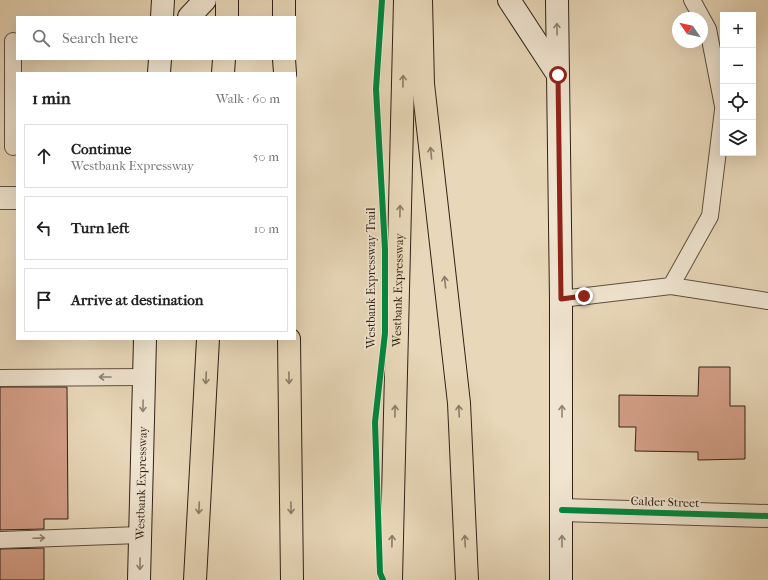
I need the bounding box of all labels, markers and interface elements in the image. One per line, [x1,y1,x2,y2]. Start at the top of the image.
north arrow [672,12,708,48]
map controls [720,12,756,156]
button: + [720,12,756,48]
search box [16,16,296,60]
one-way arrow [553,23,561,36]
icon: search [30,27,52,49]
text: Search here [62,29,138,47]
button: − [720,48,756,84]
route start [549,66,567,84]
one-way arrow [399,75,407,88]
button: locate [720,84,756,120]
text: 1 min [32,88,71,108]
text: Walk · 60 m [216,91,280,106]
button: layers [720,120,756,156]
text: Continue [71,140,131,158]
icon: ahead [33,145,55,167]
one-way arrow [427,147,434,160]
text: 50 m [253,149,279,164]
text: Westbank Expressway [71,158,194,173]
one-way arrow [396,205,403,218]
street label: Westbank Expressway Trail [364,207,378,349]
icon: left [33,217,55,239]
text: Turn left [71,219,129,237]
text: 10 m [254,221,279,236]
street label: Westbank Expressway [390,232,406,348]
one-way arrow [441,276,449,289]
route end [575,287,593,305]
icon: arrive [33,289,55,311]
text: Arrive at destination [71,291,203,309]
one-way arrow [202,371,210,384]
one-way arrow [285,371,293,384]
one-way arrow [99,373,112,381]
one-way arrow [139,399,147,412]
one-way arrow [391,405,399,418]
one-way arrow [456,405,463,418]
one-way arrow [558,405,566,418]
street label: Westbank Expressway [133,425,150,541]
street label: Calder Street [630,494,700,510]
one-way arrow [195,501,202,514]
one-way arrow [287,501,295,514]
one-way arrow [32,534,45,542]
one-way arrow [388,535,395,548]
one-way arrow [462,535,469,548]
one-way arrow [558,535,566,548]
one-way arrow [136,557,144,570]

